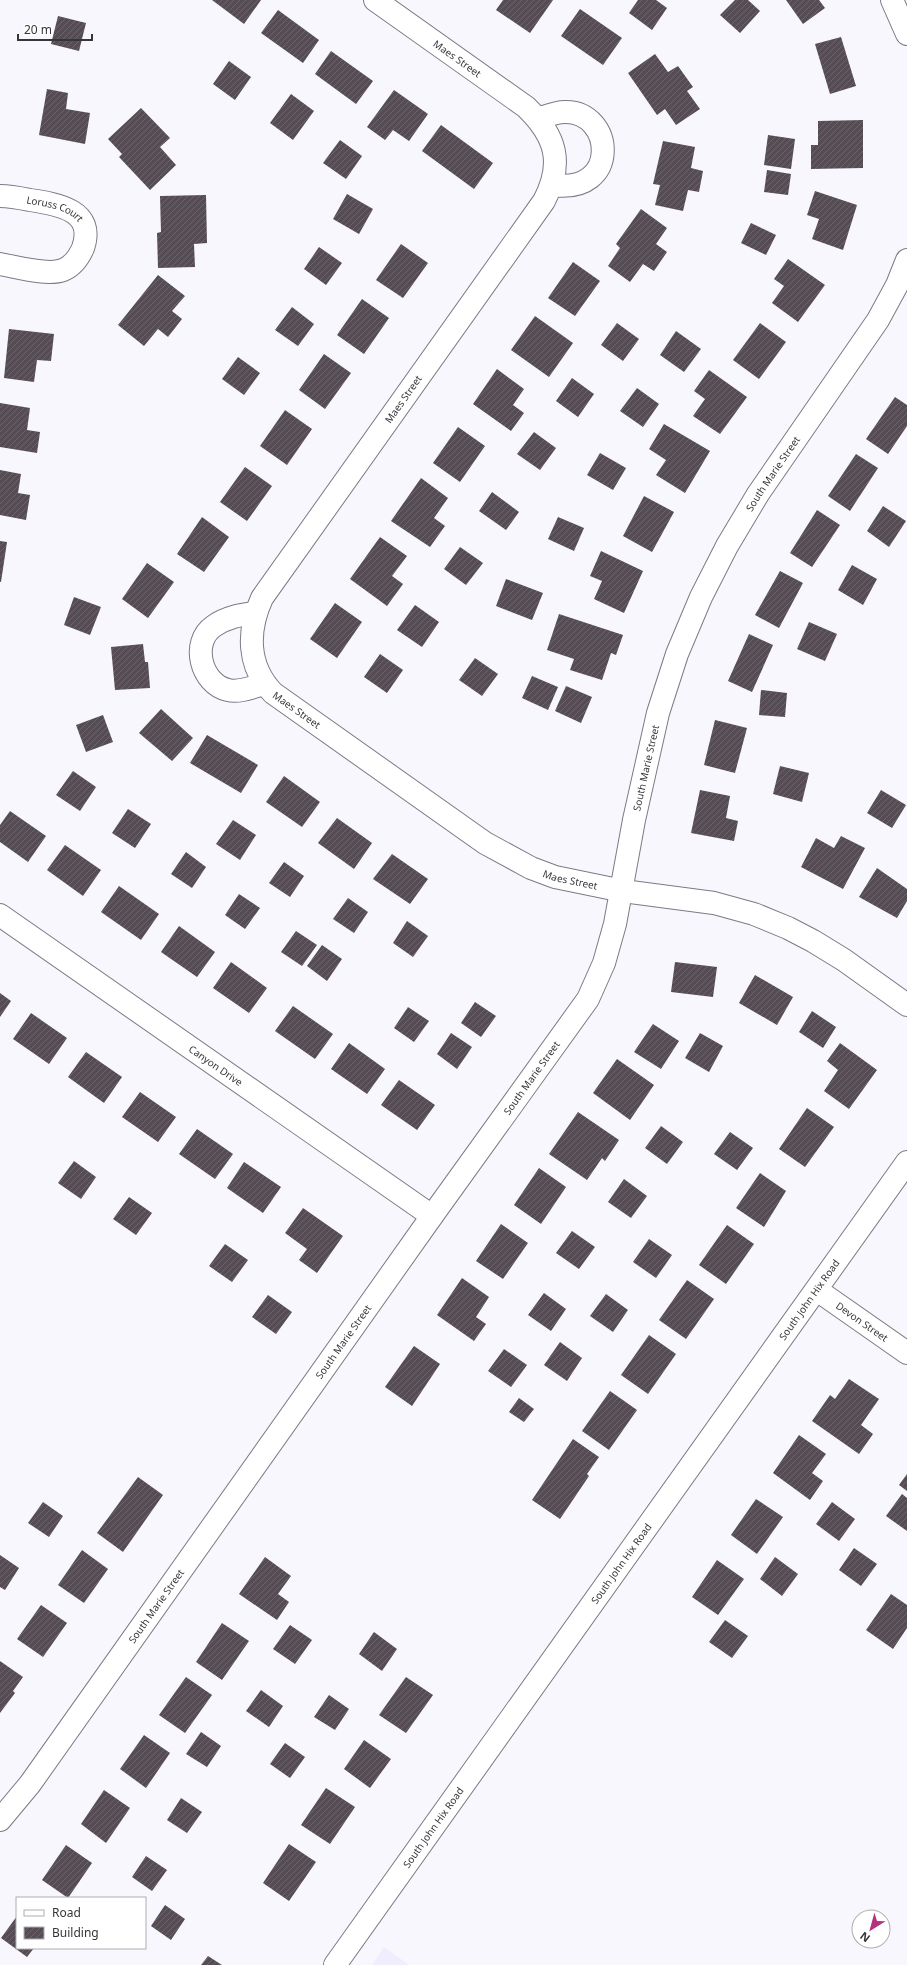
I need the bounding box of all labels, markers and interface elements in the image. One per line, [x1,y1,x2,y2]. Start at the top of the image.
scale bar [18,16,92,42]
text: 20 m [24,21,52,38]
street label: Maes Street [431,37,484,80]
street label: Loruss Court [25,192,87,225]
street label: Maes Street [381,372,425,426]
street label: South Marie Street [742,433,803,514]
street label: Maes Street [270,688,324,732]
street label: South Marie Street [629,723,662,812]
street label: Maes Street [541,866,599,893]
street label: South Marie Street [500,1038,563,1117]
street label: Canyon Drive [186,1042,246,1089]
street label: South John Hix Road [775,1256,843,1343]
street label: Devon Street [833,1298,891,1345]
street label: South Marie Street [312,1301,374,1381]
street label: South John Hix Road [587,1520,655,1607]
street label: South Marie Street [125,1566,187,1646]
street label: South John Hix Road [400,1784,467,1870]
legend [16,1897,146,1949]
text: Road [52,1904,81,1921]
north arrow [851,1909,891,1949]
text: Building [52,1924,99,1941]
text: N [857,1929,873,1946]

